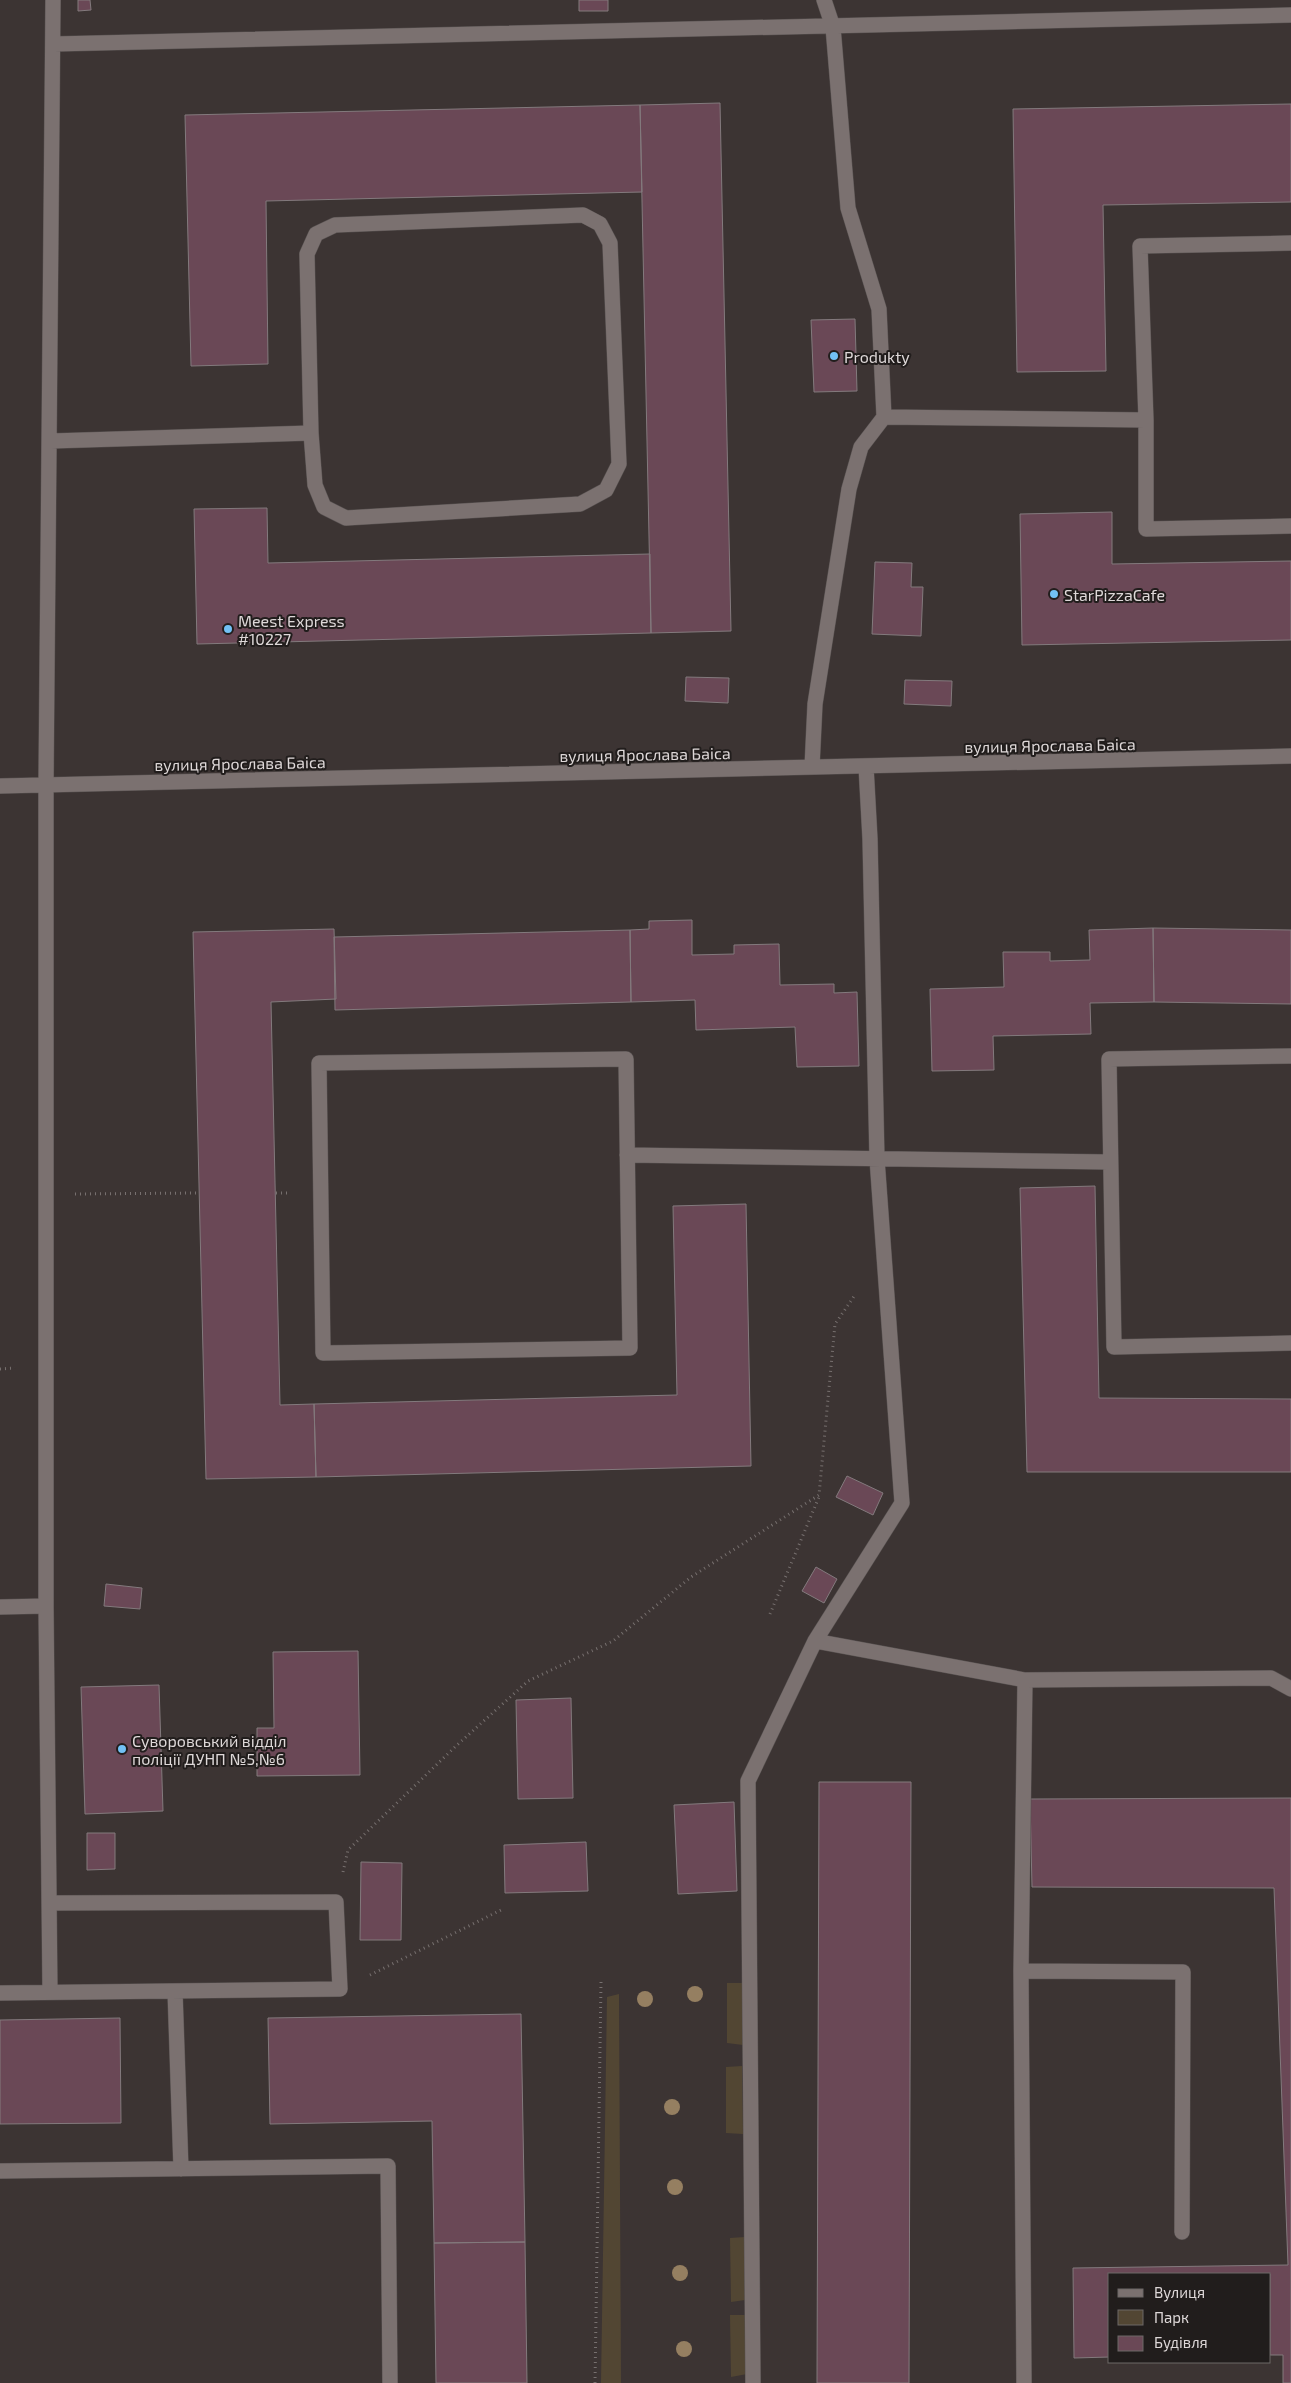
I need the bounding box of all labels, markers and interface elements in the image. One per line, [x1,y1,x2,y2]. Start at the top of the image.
place label: Produkty [844,347,910,366]
marker: Produkty [828,350,840,362]
place label: StarPizzaCafe [1064,585,1165,604]
marker: StarPizzaCafe [1048,588,1060,600]
place label: Meest Express #10227 [238,611,345,648]
marker: Meest Express #10227 [222,623,234,635]
street label: вулиця Ярослава Баіса [964,734,1136,757]
street label: вулиця Ярослава Баіса [559,743,731,766]
street label: вулиця Ярослава Баіса [154,752,326,775]
place label: Суворовський відділ поліції ДУНП №5,№6 [132,1731,287,1768]
marker: Суворовський відділ поліції ДУНП №5,№6 [116,1743,128,1755]
legend [1108,2273,1271,2363]
text: Вулиця [1154,2283,1205,2302]
text: Парк [1154,2308,1189,2326]
text: Будівля [1154,2333,1208,2352]

